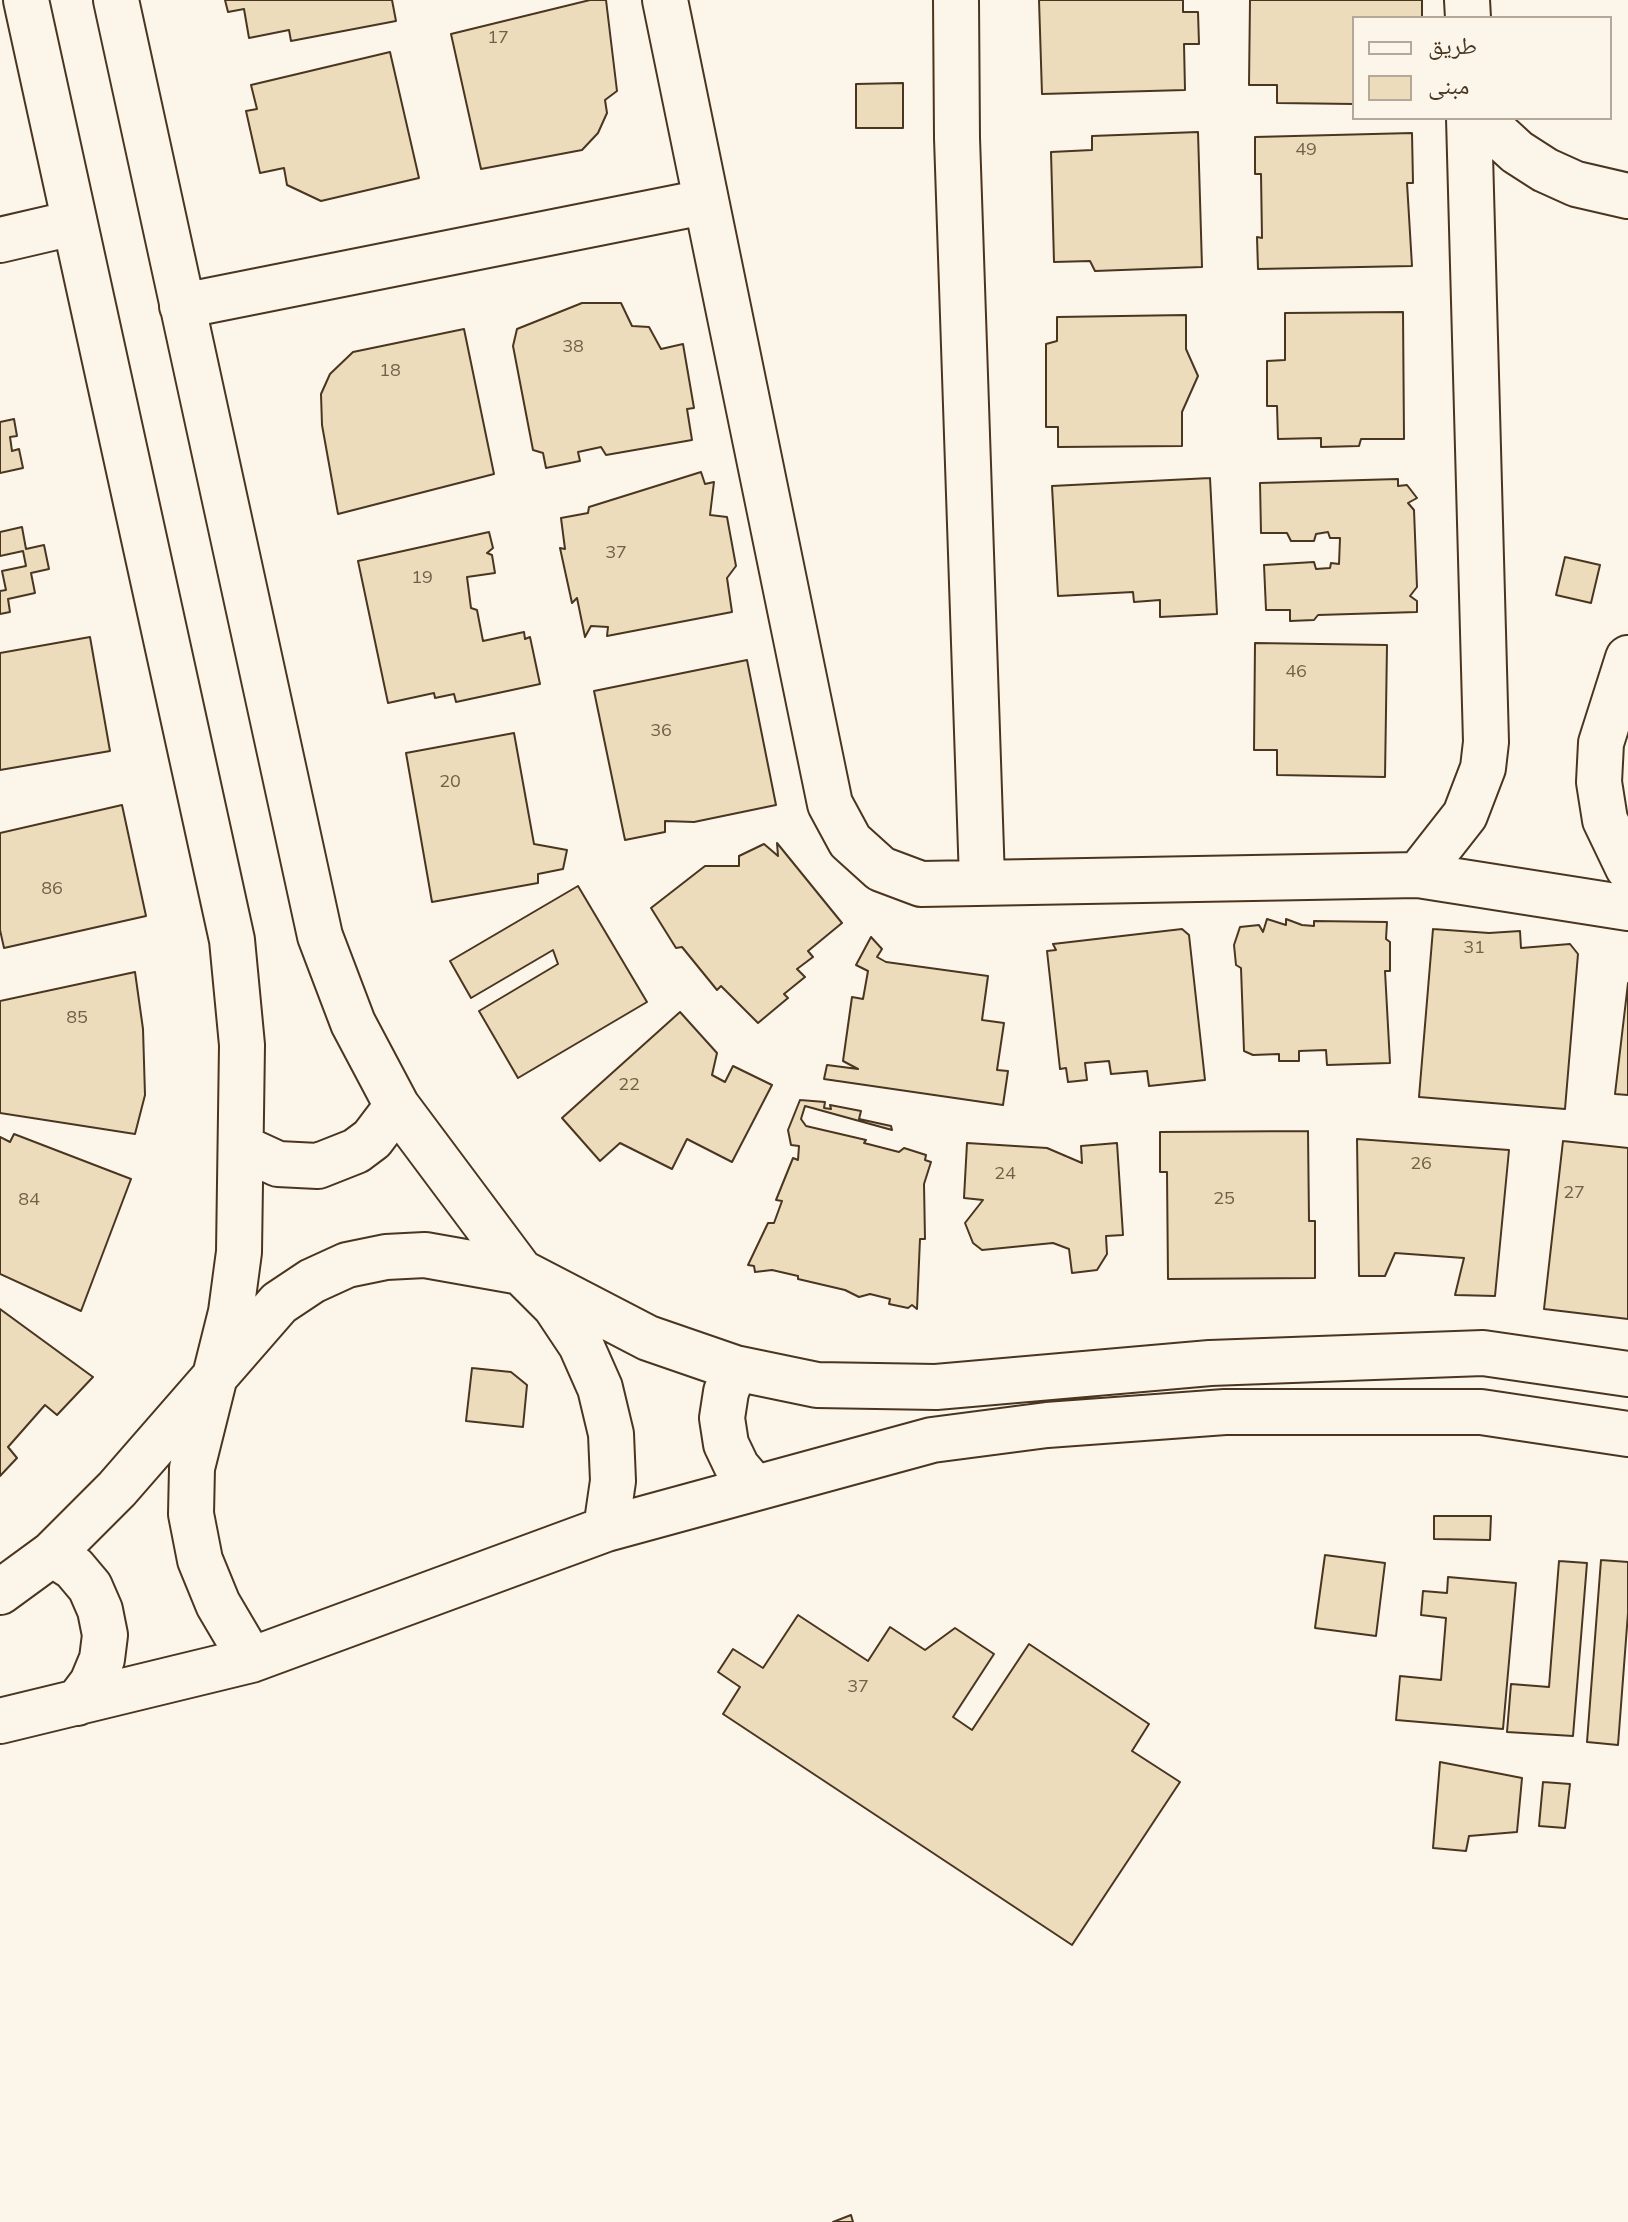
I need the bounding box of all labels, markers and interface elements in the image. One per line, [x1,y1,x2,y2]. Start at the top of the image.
legend [1352,16,1612,120]
house number: 17 [487,27,509,49]
text: طريق [1428,30,1477,60]
text: مبنى [1428,70,1469,100]
house number: 49 [1295,139,1317,161]
house number: 38 [562,336,584,358]
house number: 18 [379,360,401,382]
house number: 37 [605,542,627,564]
house number: 19 [411,567,433,589]
house number: 46 [1285,661,1307,683]
house number: 36 [650,720,672,742]
house number: 20 [439,771,461,793]
house number: 86 [41,878,63,900]
house number: 31 [1463,937,1485,959]
house number: 85 [66,1007,88,1029]
house number: 22 [618,1074,640,1096]
house number: 26 [1410,1153,1432,1175]
house number: 24 [994,1163,1016,1185]
house number: 27 [1563,1182,1585,1204]
house number: 25 [1213,1188,1235,1210]
house number: 84 [18,1189,40,1211]
house number: 37 [847,1676,869,1698]

